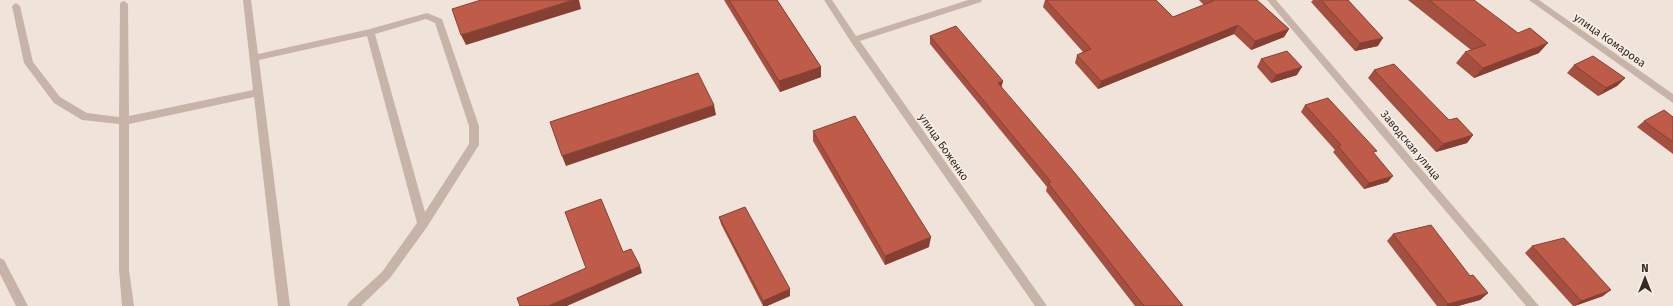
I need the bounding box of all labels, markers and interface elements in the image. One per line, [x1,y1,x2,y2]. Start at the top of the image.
street label: улица Комарова [1571,11,1648,70]
street label: Заводская улица [1378,108,1443,183]
street label: улица Боженко [916,111,971,183]
north arrow [1625,258,1665,298]
text: N [1641,262,1649,275]

